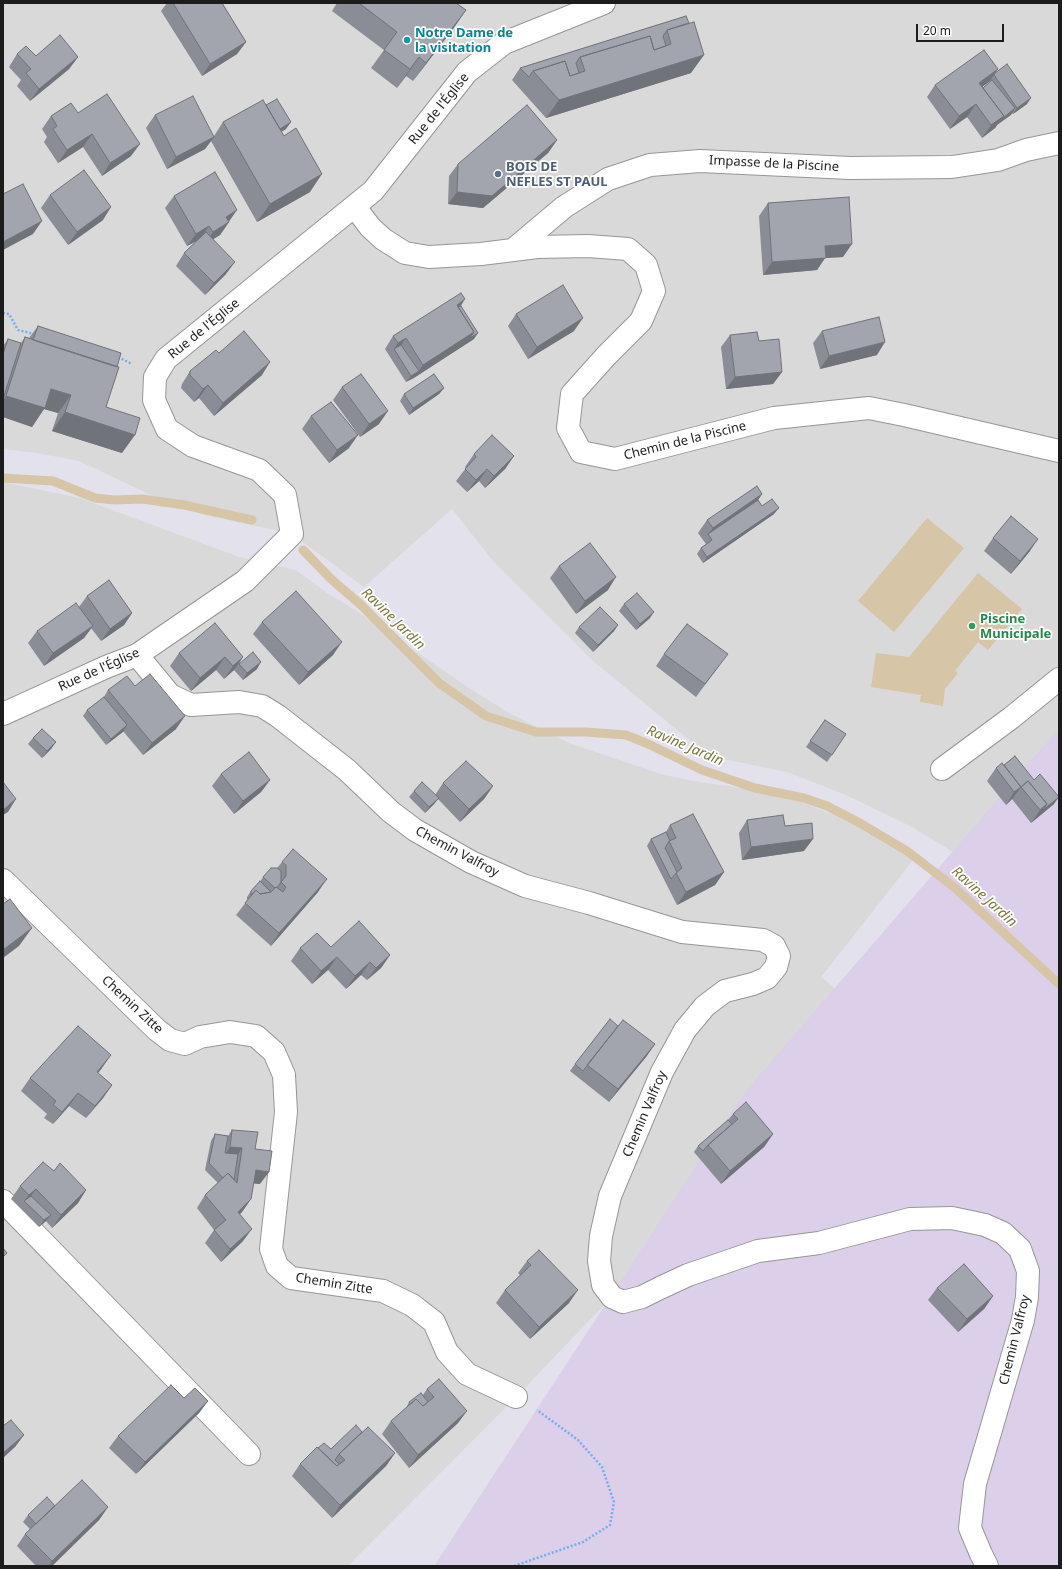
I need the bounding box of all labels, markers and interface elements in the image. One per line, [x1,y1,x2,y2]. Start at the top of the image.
scale bar [918,16,1006,42]
text: 20 m [923,22,951,39]
place label: Notre Dame de la visitation [415,25,513,56]
marker: Notre Dame de la visitation [402,35,412,45]
street label: Rue de l'Église [405,70,473,148]
street label: Impasse de la Piscine [709,153,839,175]
place label: BOIS DE NEFLES ST PAUL [506,159,608,190]
marker: BOIS DE NEFLES ST PAUL [493,169,503,179]
street label: Rue de l'Église [165,295,243,363]
street label: Chemin de la Piscine [622,418,748,464]
water label: Ravine Jardin [358,585,428,653]
place label: Piscine Municipale [980,611,1051,642]
marker: Piscine Municipale [967,621,977,631]
street label: Rue de l'Église [56,645,142,695]
water label: Ravine Jardin [644,722,726,770]
street label: Chemin Valfroy [412,823,502,881]
water label: Ravine Jardin [948,863,1020,931]
street label: Chemin Zitte [98,973,166,1037]
street label: Chemin Valfroy [620,1068,670,1160]
street label: Chemin Zitte [294,1270,374,1298]
street label: Chemin Valfroy [996,1293,1034,1387]

